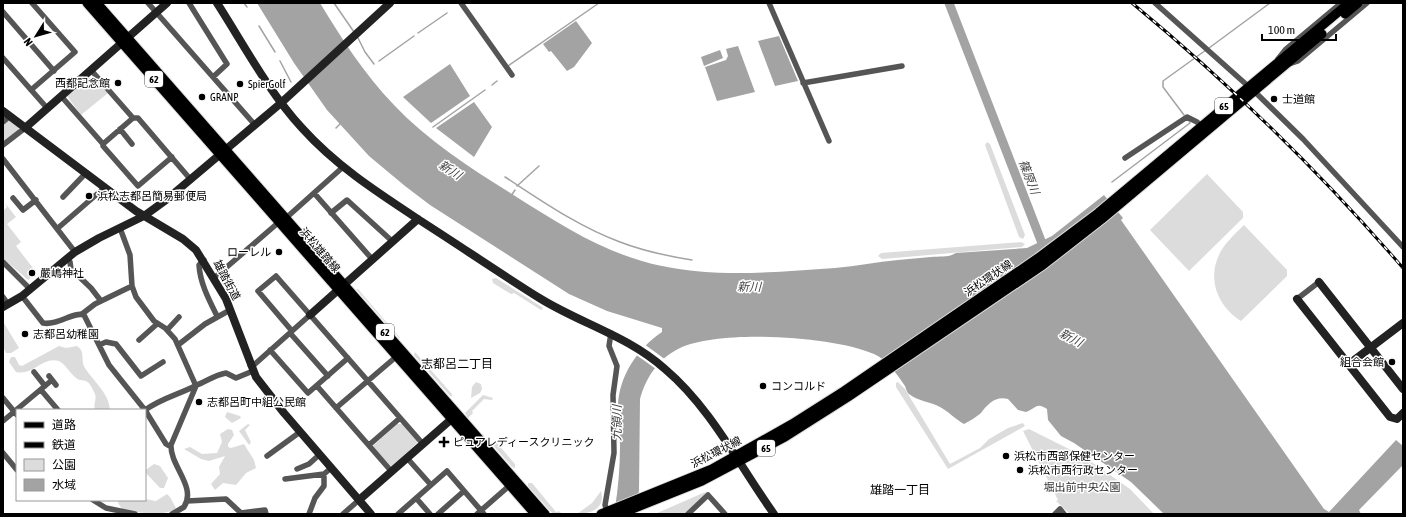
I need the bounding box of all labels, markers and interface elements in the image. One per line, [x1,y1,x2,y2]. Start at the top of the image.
north arrow [16,16,56,56]
scale bar [1262,16,1336,42]
text: 100 m [1268,23,1295,37]
text: N [21,36,35,48]
road number: 62 [145,71,163,87]
place label: 西都記念館 [55,77,110,89]
marker: 西都記念館 [113,78,123,88]
place label: SpierGolf [248,78,286,90]
marker: SpierGolf [235,79,245,89]
place label: GRANP [210,91,239,103]
marker: GRANP [197,92,207,102]
place label: 士道館 [1282,93,1315,105]
marker: 士道館 [1269,94,1279,104]
road number: 65 [1215,98,1233,114]
water label: 新川 [436,158,466,183]
water label: 篠原川 [1016,158,1043,198]
place label: 浜松志都呂簡易郵便局 [97,190,207,202]
marker: 浜松志都呂簡易郵便局 [84,191,94,201]
street label: 浜松雄踏線 [297,225,343,275]
place label: ローレル [227,246,271,258]
marker: ローレル [274,247,284,257]
street label: 雄踏街道 [211,258,243,302]
street label: 浜松環状線 [962,258,1014,298]
place label: 嚴嶋神社 [40,267,84,279]
marker: 嚴嶋神社 [27,268,37,278]
water label: 新川 [737,280,763,294]
road number: 62 [376,324,394,340]
water label: 新川 [1057,326,1087,351]
place label: 志都呂幼稚園 [33,328,99,340]
marker: 志都呂幼稚園 [20,329,30,339]
place label: 組合会館 [1340,356,1384,368]
district label: 志都呂二丁目 [421,357,493,371]
marker: 組合会館 [1387,357,1397,367]
place label: コンコルド [771,380,826,392]
marker: コンコルド [758,381,768,391]
place label: 志都呂町中組公民館 [207,396,306,408]
marker: 志都呂町中組公民館 [194,397,204,407]
water label: 九領川 [610,403,624,441]
legend [16,409,146,501]
text: 道路 [52,418,76,432]
street label: 浜松環状線 [689,434,743,470]
marker: ピュアレディースクリニック [438,436,450,448]
place label: ピュアレディースクリニック [453,436,594,448]
text: 鉄道 [52,438,76,452]
road number: 65 [757,440,775,456]
place label: 浜松市西部保健センター [1014,450,1135,462]
marker: 浜松市西部保健センター [1001,451,1011,461]
text: 公園 [52,458,76,472]
place label: 浜松市西行政センター [1028,464,1138,476]
marker: 浜松市西行政センター [1015,465,1025,475]
text: 水域 [52,478,76,492]
park label: 堀出前中央公園 [1044,481,1121,493]
district label: 雄踏一丁目 [870,483,930,497]

